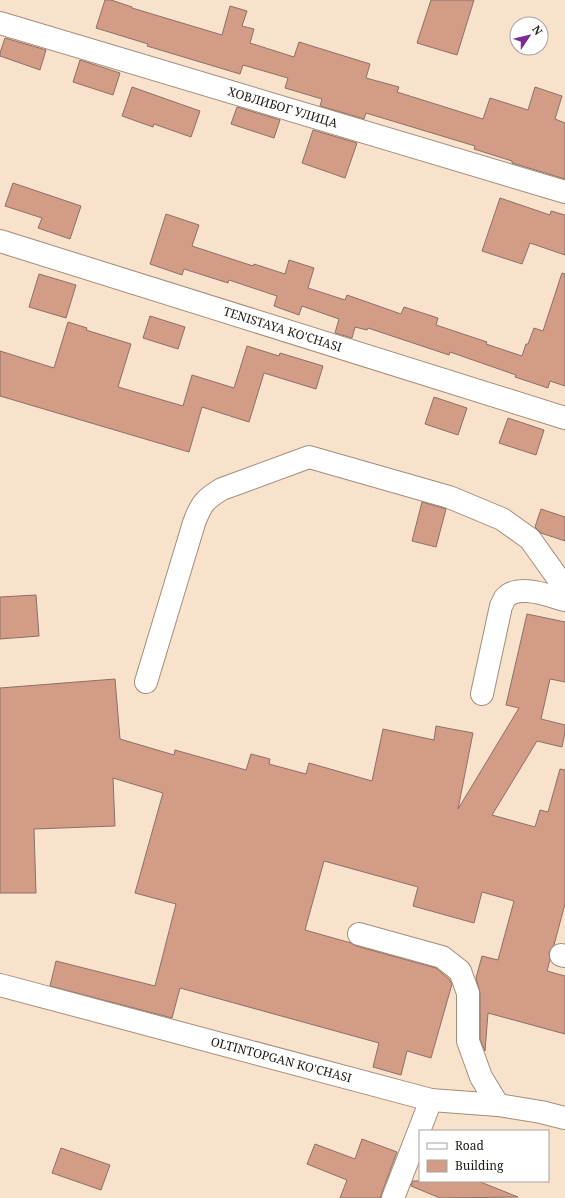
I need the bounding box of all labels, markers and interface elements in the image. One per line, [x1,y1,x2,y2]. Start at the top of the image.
north arrow [509,16,549,56]
text: N [529,22,546,38]
street label: ХОВЛИБОГ УЛИЦА [226,83,340,132]
street label: TENISTAYA KO'CHASI [221,302,344,356]
street label: OLTINTOPGAN KO'CHASI [209,1033,354,1086]
legend [419,1130,549,1182]
text: Road [455,1137,485,1154]
text: Building [455,1157,504,1174]

